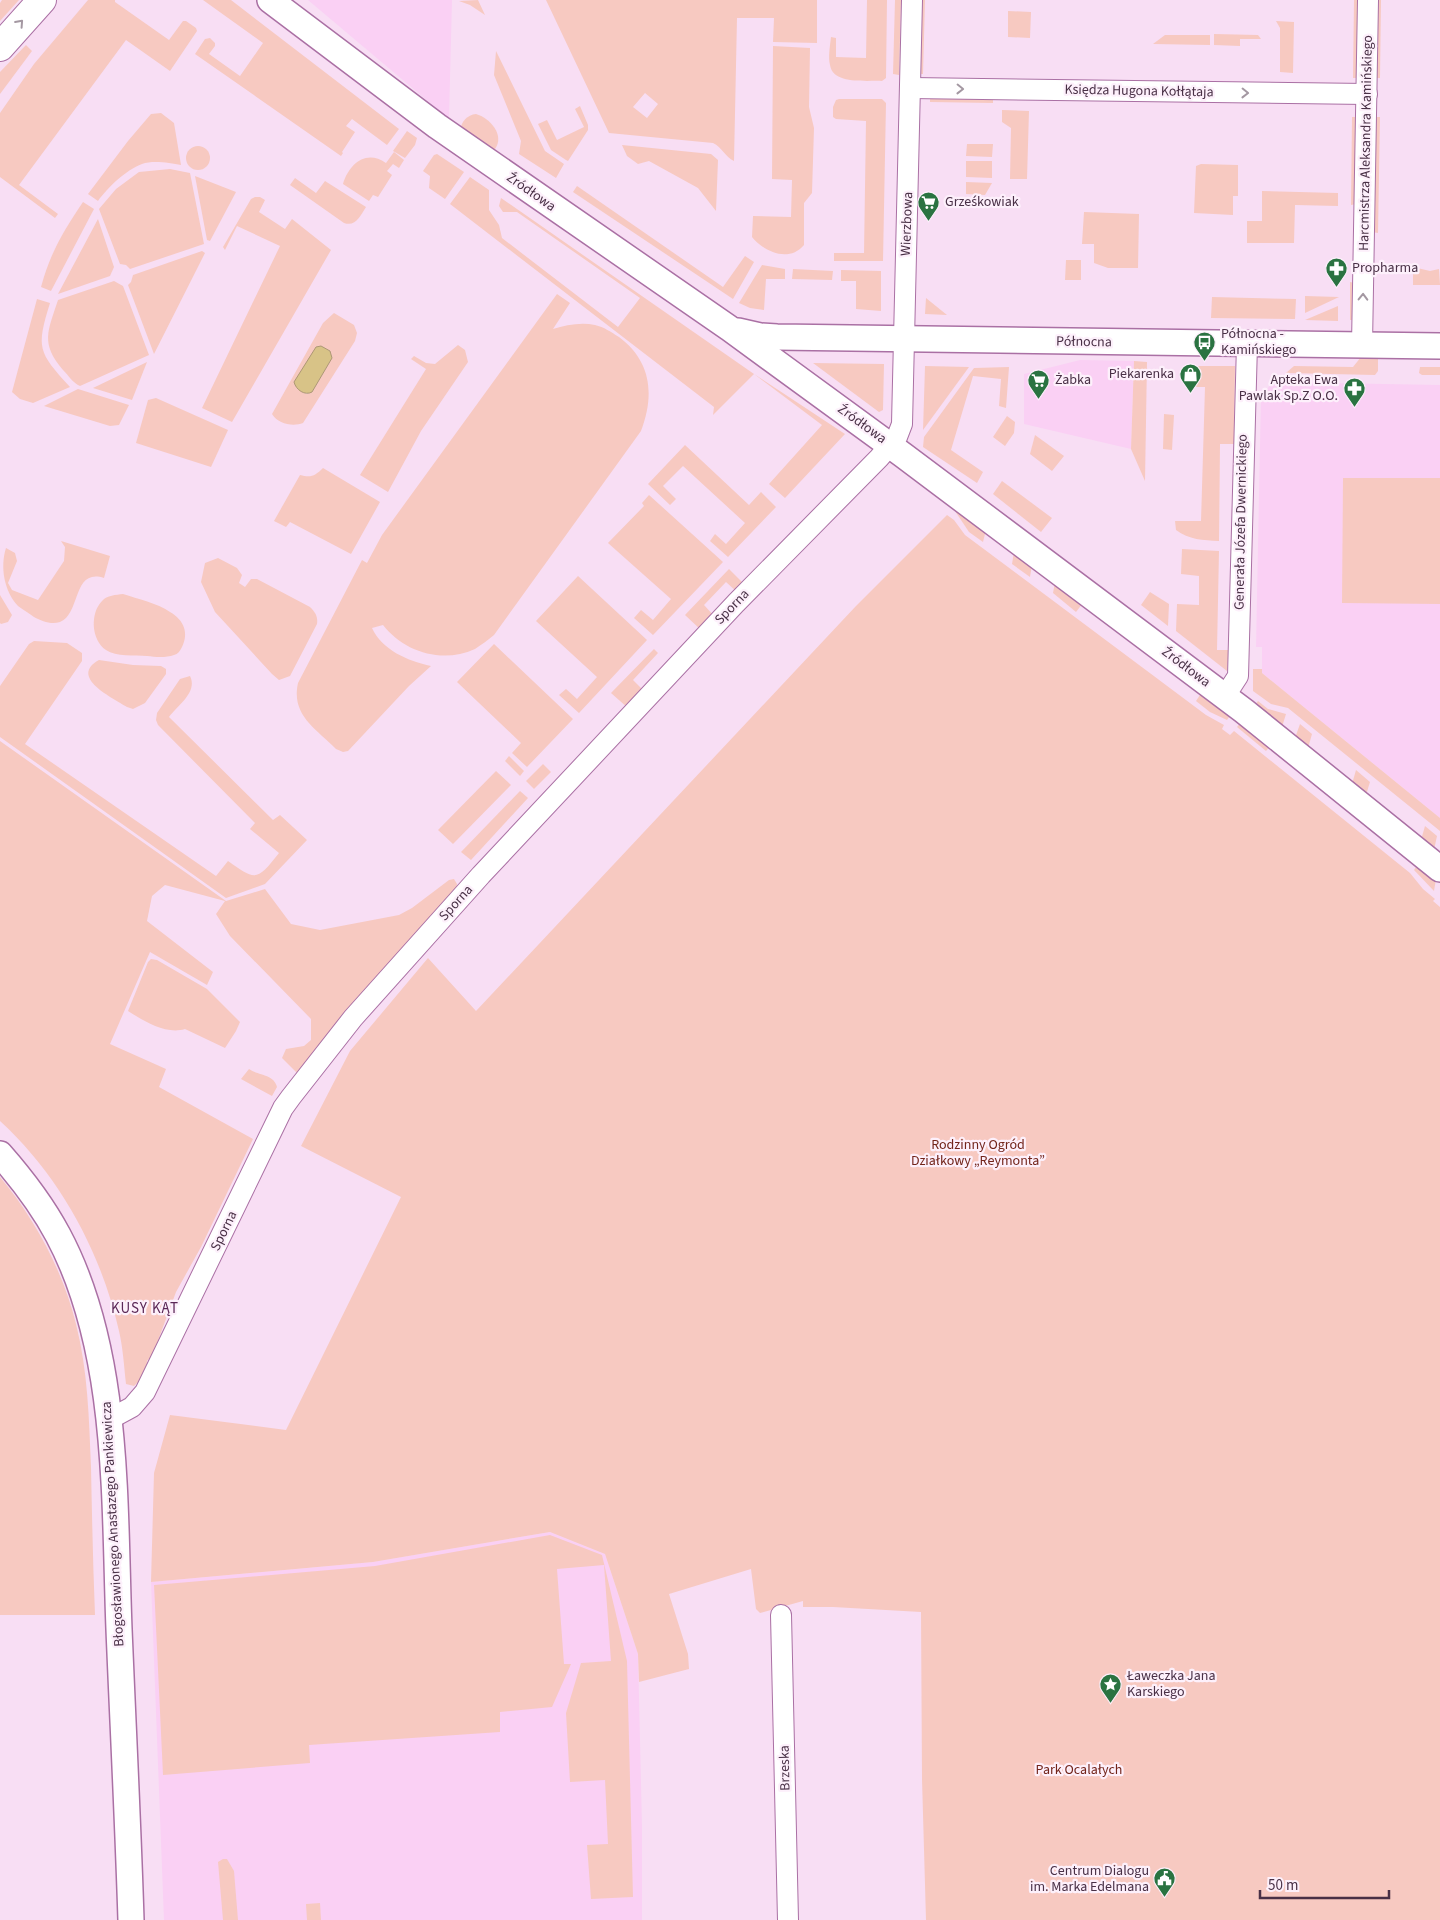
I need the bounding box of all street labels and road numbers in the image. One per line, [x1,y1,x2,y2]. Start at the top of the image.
street label: Harcmistrza Aleksandra Kamińskiego [1354,35,1378,251]
street label: Księdza Hugona Kołłątaja [1064,80,1214,102]
street label: Źródłowa [502,168,560,216]
street label: Wierzbowa [896,191,918,257]
street label: Północna [1056,332,1112,352]
street label: Źródłowa [833,399,891,449]
street label: Generała Józefa Dwernickiego [1229,434,1253,610]
street label: Sporna [710,585,754,629]
street label: Źródłowa [1157,642,1215,692]
street label: Sporna [434,881,478,925]
street label: Sporna [206,1208,242,1254]
street label: Błogosławionego Anastazego Pankiewicza [97,1401,129,1647]
street label: Brzeska [775,1745,795,1791]

